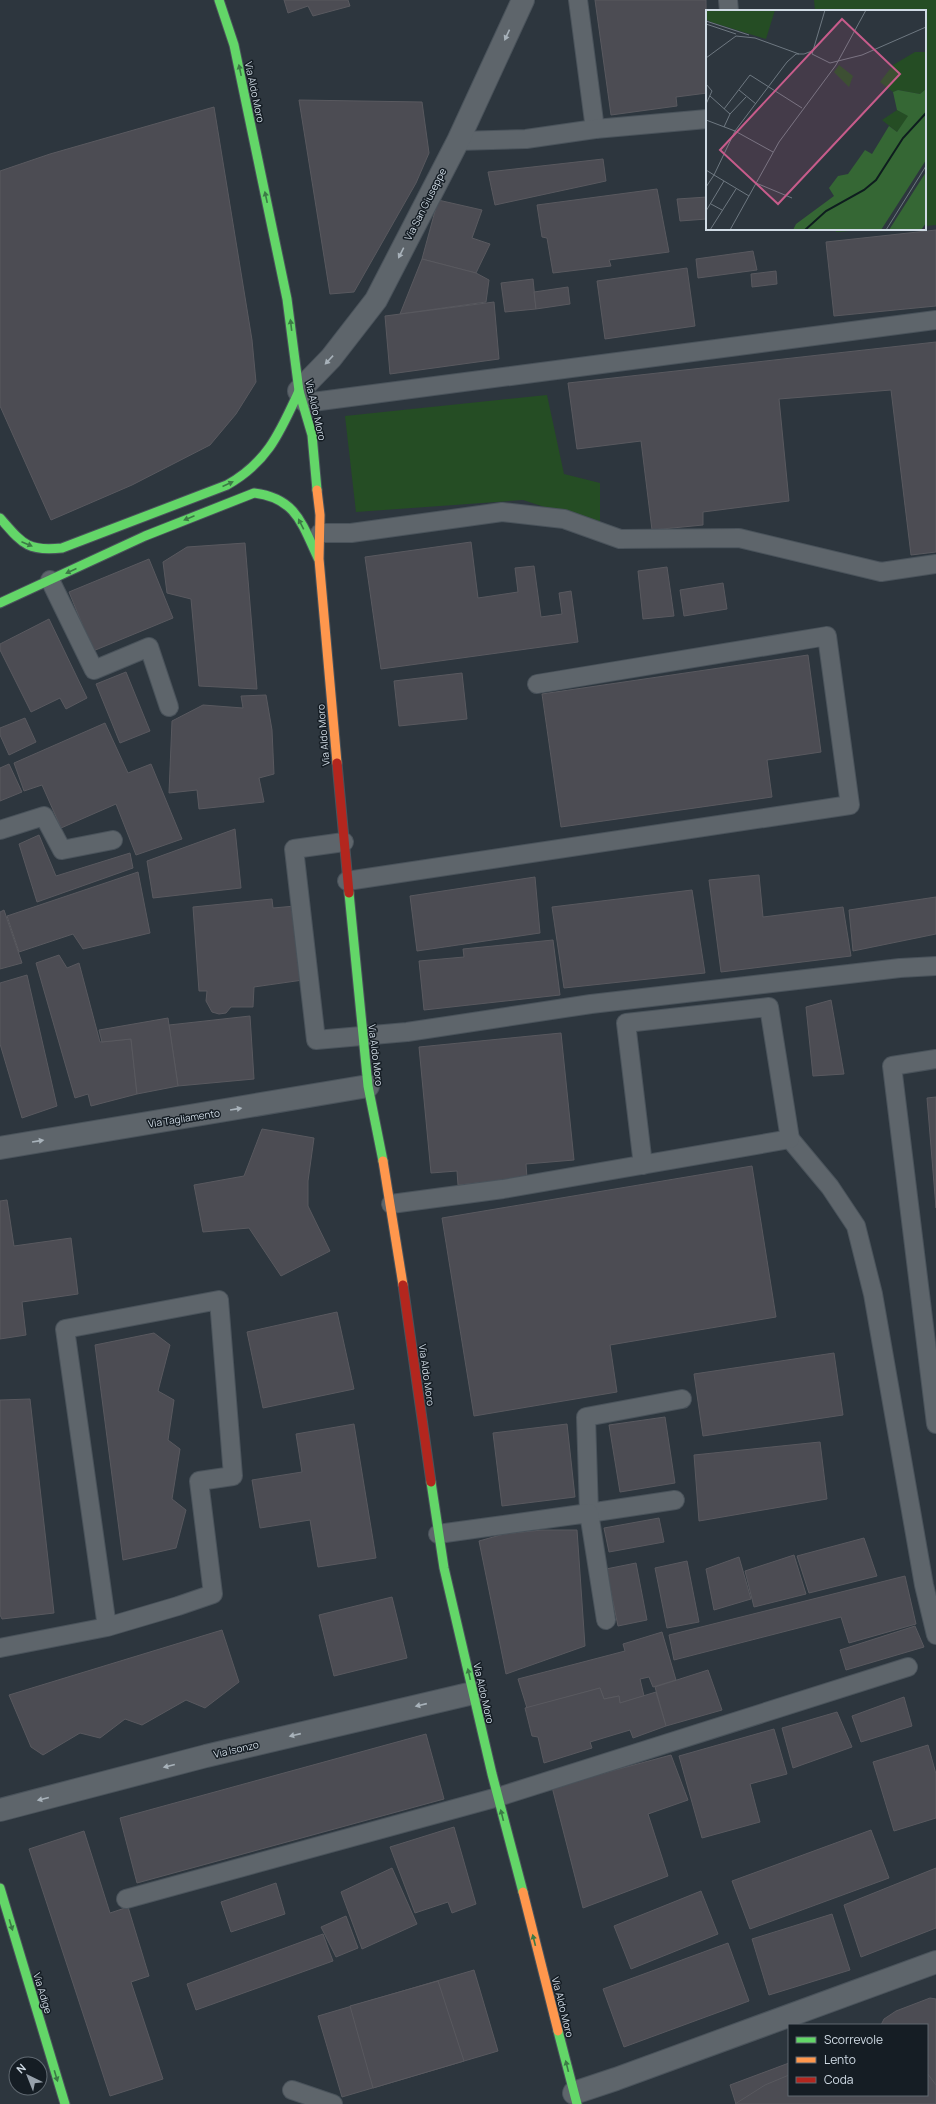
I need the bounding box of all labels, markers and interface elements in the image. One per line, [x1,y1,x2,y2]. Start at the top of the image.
inset map [706,10,926,230]
one-way arrow [504,30,510,41]
street label: Via Aldo Moro [242,60,268,124]
one-way arrow [236,64,242,76]
street label: Via San Giuseppe [401,165,449,243]
one-way arrow [263,191,269,203]
one-way arrow [397,247,404,258]
one-way arrow [288,318,294,331]
one-way arrow [324,355,334,365]
street label: Via Aldo Moro [302,378,330,442]
one-way arrow [222,481,234,487]
one-way arrow [183,515,195,521]
one-way arrow [298,518,304,530]
one-way arrow [21,541,33,548]
one-way arrow [65,568,76,574]
street label: Via Aldo Moro [313,703,333,766]
street label: Via Aldo Moro [365,1023,387,1087]
street label: Via Tagliamento [147,1105,221,1131]
one-way arrow [230,1106,242,1112]
one-way arrow [32,1138,45,1144]
street label: Via Aldo Moro [416,1343,438,1407]
street label: Via Aldo Moro [470,1661,498,1725]
one-way arrow [465,1668,471,1681]
one-way arrow [415,1702,427,1708]
one-way arrow [289,1733,301,1739]
street label: Via Isonzo [212,1737,260,1761]
one-way arrow [162,1763,174,1769]
one-way arrow [36,1796,49,1802]
one-way arrow [499,1808,505,1820]
one-way arrow [8,1919,14,1931]
one-way arrow [531,1934,537,1947]
street label: Via Adige [30,1971,56,2015]
street label: Via Aldo Moro [549,1975,577,2039]
legend [788,2024,928,2096]
text: Scorrevole [824,2031,883,2048]
text: Lento [824,2051,856,2068]
north arrow [8,2056,48,2096]
text: N [13,2060,29,2077]
one-way arrow [564,2060,570,2072]
one-way arrow [53,2071,59,2083]
text: Coda [824,2071,853,2088]

